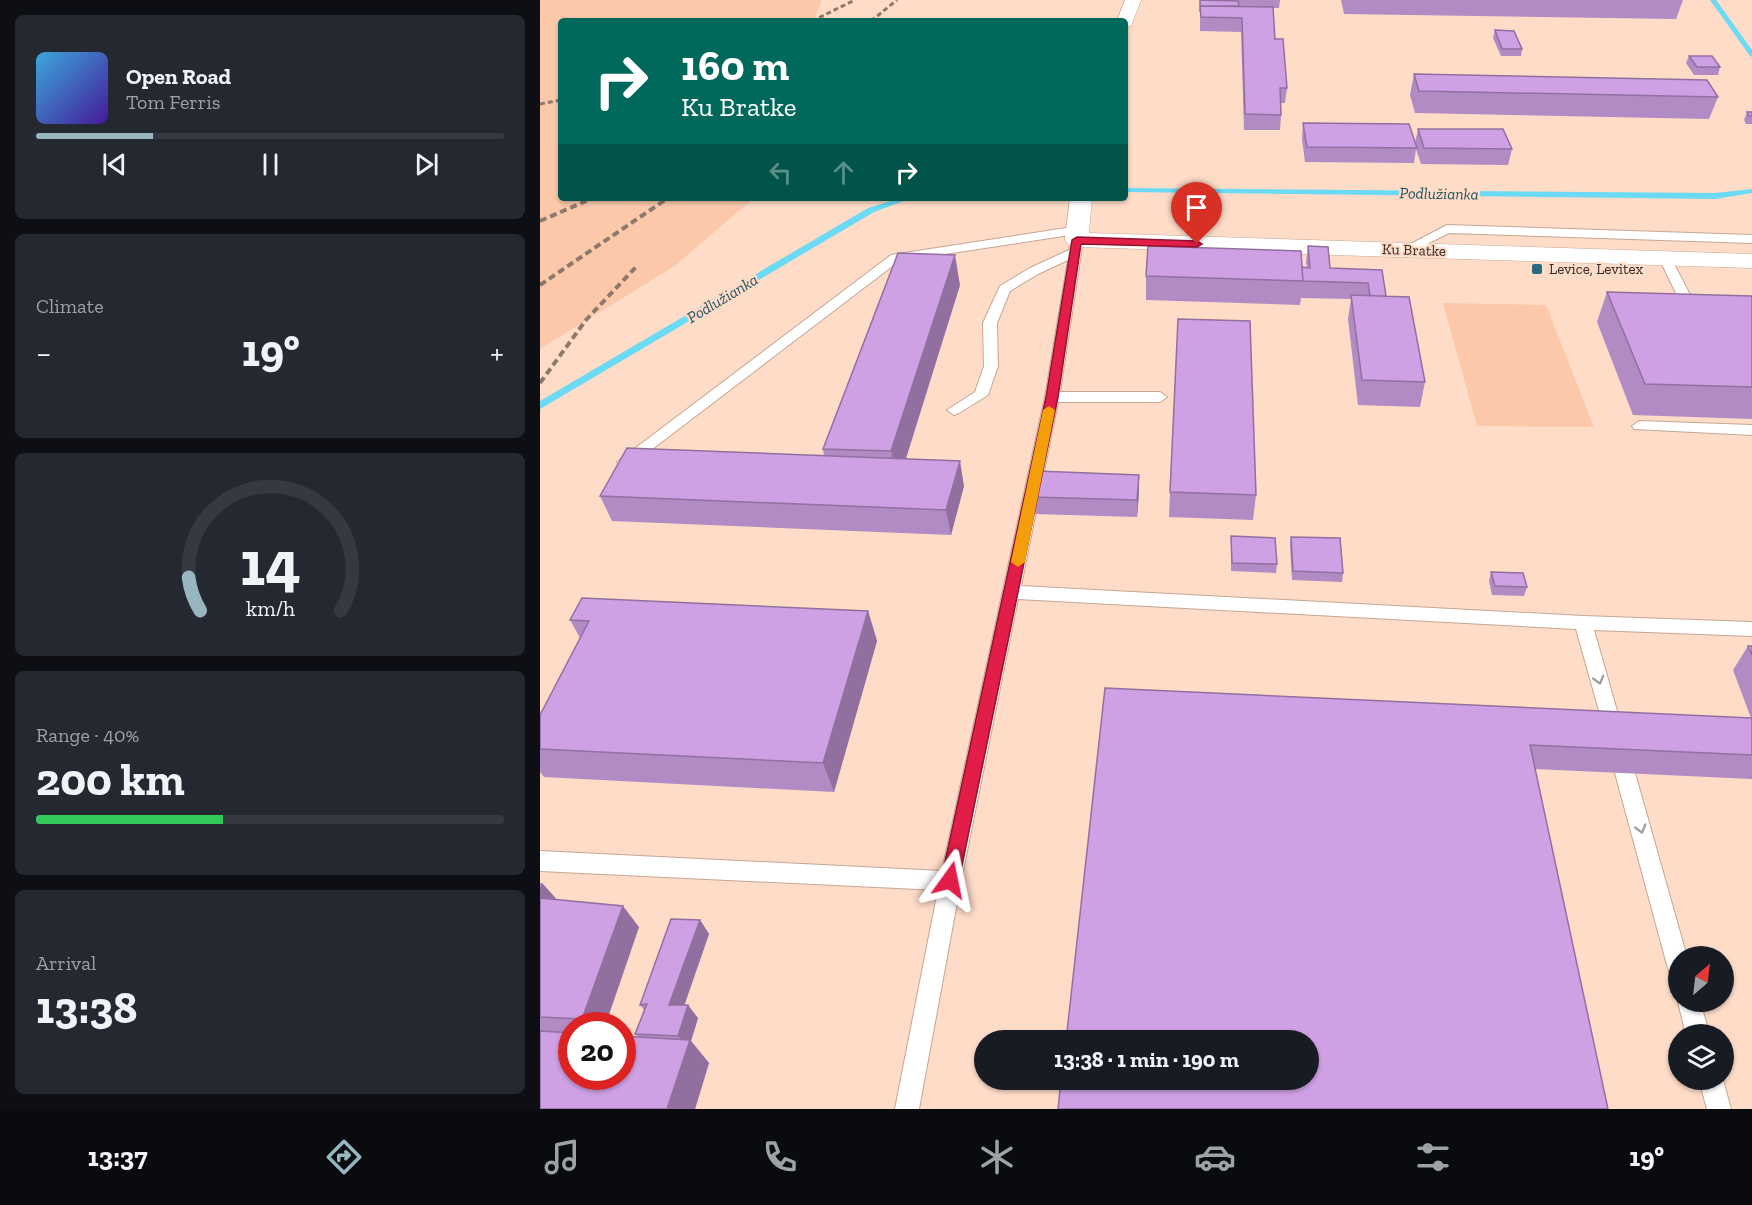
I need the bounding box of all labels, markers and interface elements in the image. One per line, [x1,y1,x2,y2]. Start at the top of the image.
text: 160 m [681,40,789,91]
icon: right [582,42,660,120]
text: Open Road [126,63,231,90]
text: Tom Ferris [126,90,221,114]
text: Ku Bratke [681,91,796,123]
icon: previous [98,148,131,181]
icon: pause [254,148,287,181]
icon: next [410,148,443,181]
icon: left [764,156,797,189]
icon: ahead [827,156,860,189]
icon: right [890,156,923,189]
pin [1171,182,1222,244]
water label: Podlužianka [1399,183,1479,204]
icon: arrive [1180,191,1213,224]
street label: Ku Bratke [1382,240,1446,260]
place label: Levice, Levitex [1549,260,1643,278]
marker: Levice, Levitex [1530,262,1544,276]
water label: Podlužianka [683,270,761,327]
text: Climate [36,294,104,318]
text: 19° [242,324,300,378]
text: − [36,333,51,372]
text: + [490,333,504,372]
text: 14 [240,527,300,602]
text: km/h [246,597,294,622]
one-way arrow [1592,674,1604,684]
text: Range · 40% [36,723,139,747]
text: 200 km [36,753,185,807]
one-way arrow [1633,824,1646,834]
position arrow [918,848,982,912]
north arrow [1668,946,1734,1012]
map controls [1668,946,1734,1090]
text: Arrival [36,951,96,975]
text: 13:38 [36,981,138,1035]
speed limit sign: 20 [558,1012,636,1090]
button: layers [1668,1024,1734,1090]
text: 13:38 · 1 min · 190 m [1054,1046,1239,1073]
icon: directions [323,1136,365,1178]
icon: music [541,1136,583,1178]
icon: phone [759,1136,801,1178]
icon: climate [976,1136,1018,1178]
icon: car [1194,1136,1236,1178]
icon: filters [1412,1136,1454,1178]
text: 13:37 [88,1141,148,1173]
text: 19° [1629,1141,1664,1173]

